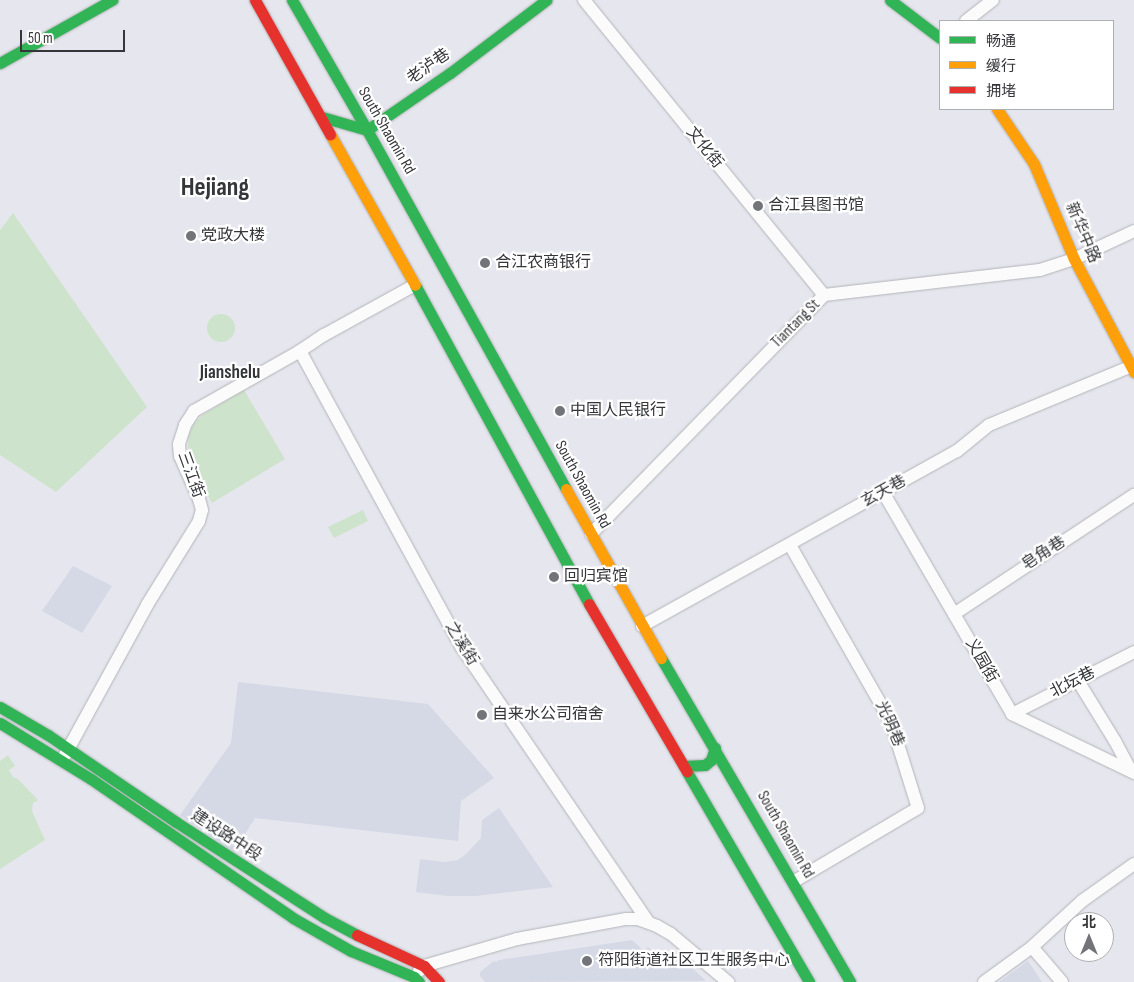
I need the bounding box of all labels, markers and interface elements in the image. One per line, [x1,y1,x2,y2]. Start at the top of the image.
scale bar [22,20,128,52]
legend [939,20,1114,110]
text: 50 m [28,29,53,48]
text: 畅通 [986,32,1016,51]
street label: 老泸巷 [404,45,454,89]
text: 缓行 [986,57,1016,76]
text: 拥堵 [986,82,1016,101]
street label: South Shaomin Rd [353,84,419,178]
street label: 文化街 [681,123,727,173]
district label: Hejiang [181,172,249,204]
place label: 合江县图书馆 [768,196,864,216]
marker: 合江县图书馆 [752,200,764,212]
street label: 新华中路 [1061,200,1103,266]
place label: 党政大楼 [201,226,265,246]
marker: 党政大楼 [185,230,197,242]
place label: 合江农商银行 [495,253,591,273]
marker: 合江农商银行 [479,257,491,269]
street label: Tiantang St [768,296,824,352]
district label: Jianshelu [200,362,260,384]
place label: 中国人民银行 [570,401,666,421]
marker: 中国人民银行 [554,405,566,417]
street label: South Shaomin Rd [550,438,614,532]
street label: 三江街 [173,449,207,501]
street label: 玄天巷 [858,472,910,512]
street label: 皂角巷 [1019,533,1069,575]
place label: 回归宾馆 [564,567,628,587]
marker: 回归宾馆 [548,571,560,583]
street label: 之溪街 [440,618,482,670]
street label: 义园街 [961,635,1001,687]
street label: 北坛巷 [1047,664,1099,702]
street label: 光明巷 [870,698,908,750]
place label: 自来水公司宿舍 [492,705,604,725]
marker: 自来水公司宿舍 [476,709,488,721]
street label: South Shaomin Rd [752,788,818,882]
street label: 建设路中段 [187,806,265,866]
north arrow [1064,912,1114,962]
text: 北 [1082,914,1096,931]
place label: 符阳街道社区卫生服务中心 [598,951,790,971]
marker: 符阳街道社区卫生服务中心 [580,954,594,968]

